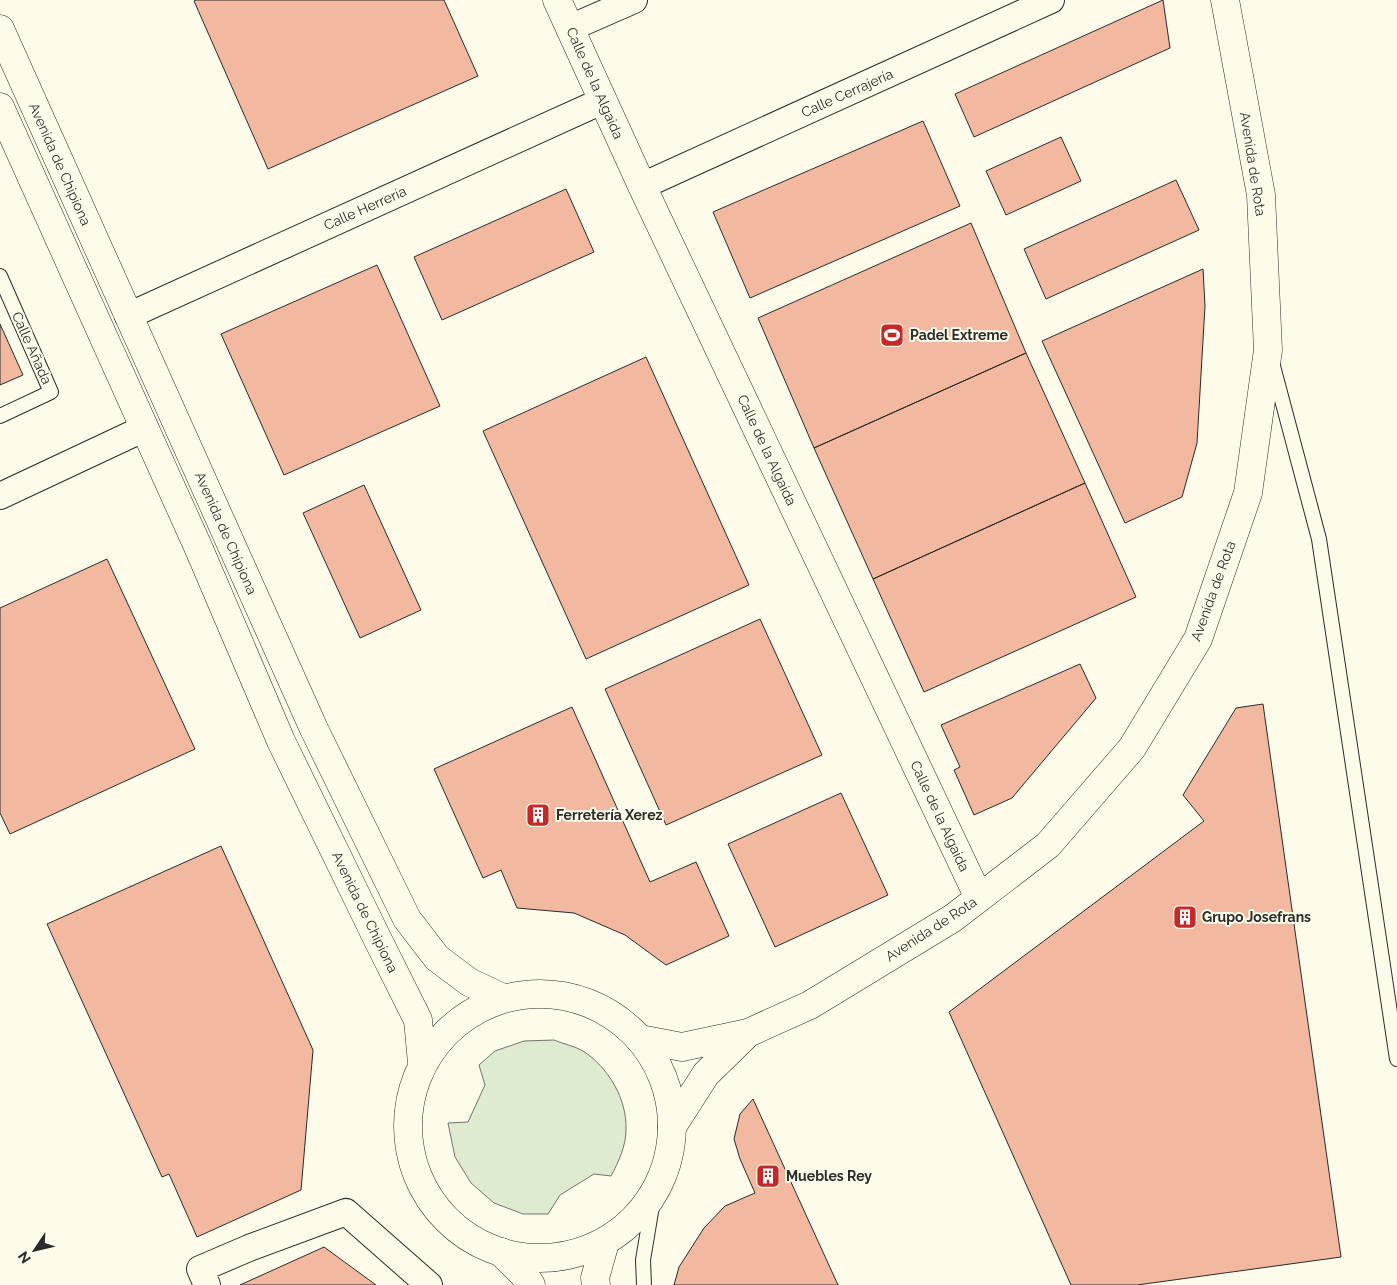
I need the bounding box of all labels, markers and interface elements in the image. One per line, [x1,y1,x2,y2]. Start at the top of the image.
street label: Calle de la Algaida [563,25,627,141]
street label: Calle Cerrajería [799,66,895,120]
street label: Avenida de Chipiona [26,100,94,228]
street label: Avenida de Rota [1237,111,1269,217]
street label: Calle Herrería [321,183,409,233]
street label: Calle Añada [9,309,55,387]
sports icon: Padel Extreme [879,322,905,348]
place label: Padel Extreme [910,327,1008,343]
street label: Calle de la Algaida [734,392,800,508]
street label: Avenida de Chipiona [192,469,260,597]
street label: Avenida de Rota [1187,539,1239,643]
street label: Calle de la Algaida [907,758,973,874]
building icon: Ferretería Xerez [525,802,551,828]
place label: Ferretería Xerez [556,807,662,823]
street label: Avenida de Chipiona [329,849,401,975]
street label: Avenida de Rota [882,894,980,964]
building icon: Grupo Josefrans [1172,904,1198,930]
place label: Grupo Josefrans [1202,909,1311,925]
building icon: Muebles Rey [755,1163,781,1189]
place label: Muebles Rey [786,1168,872,1184]
north arrow [10,1225,60,1275]
text: N [15,1248,34,1266]

